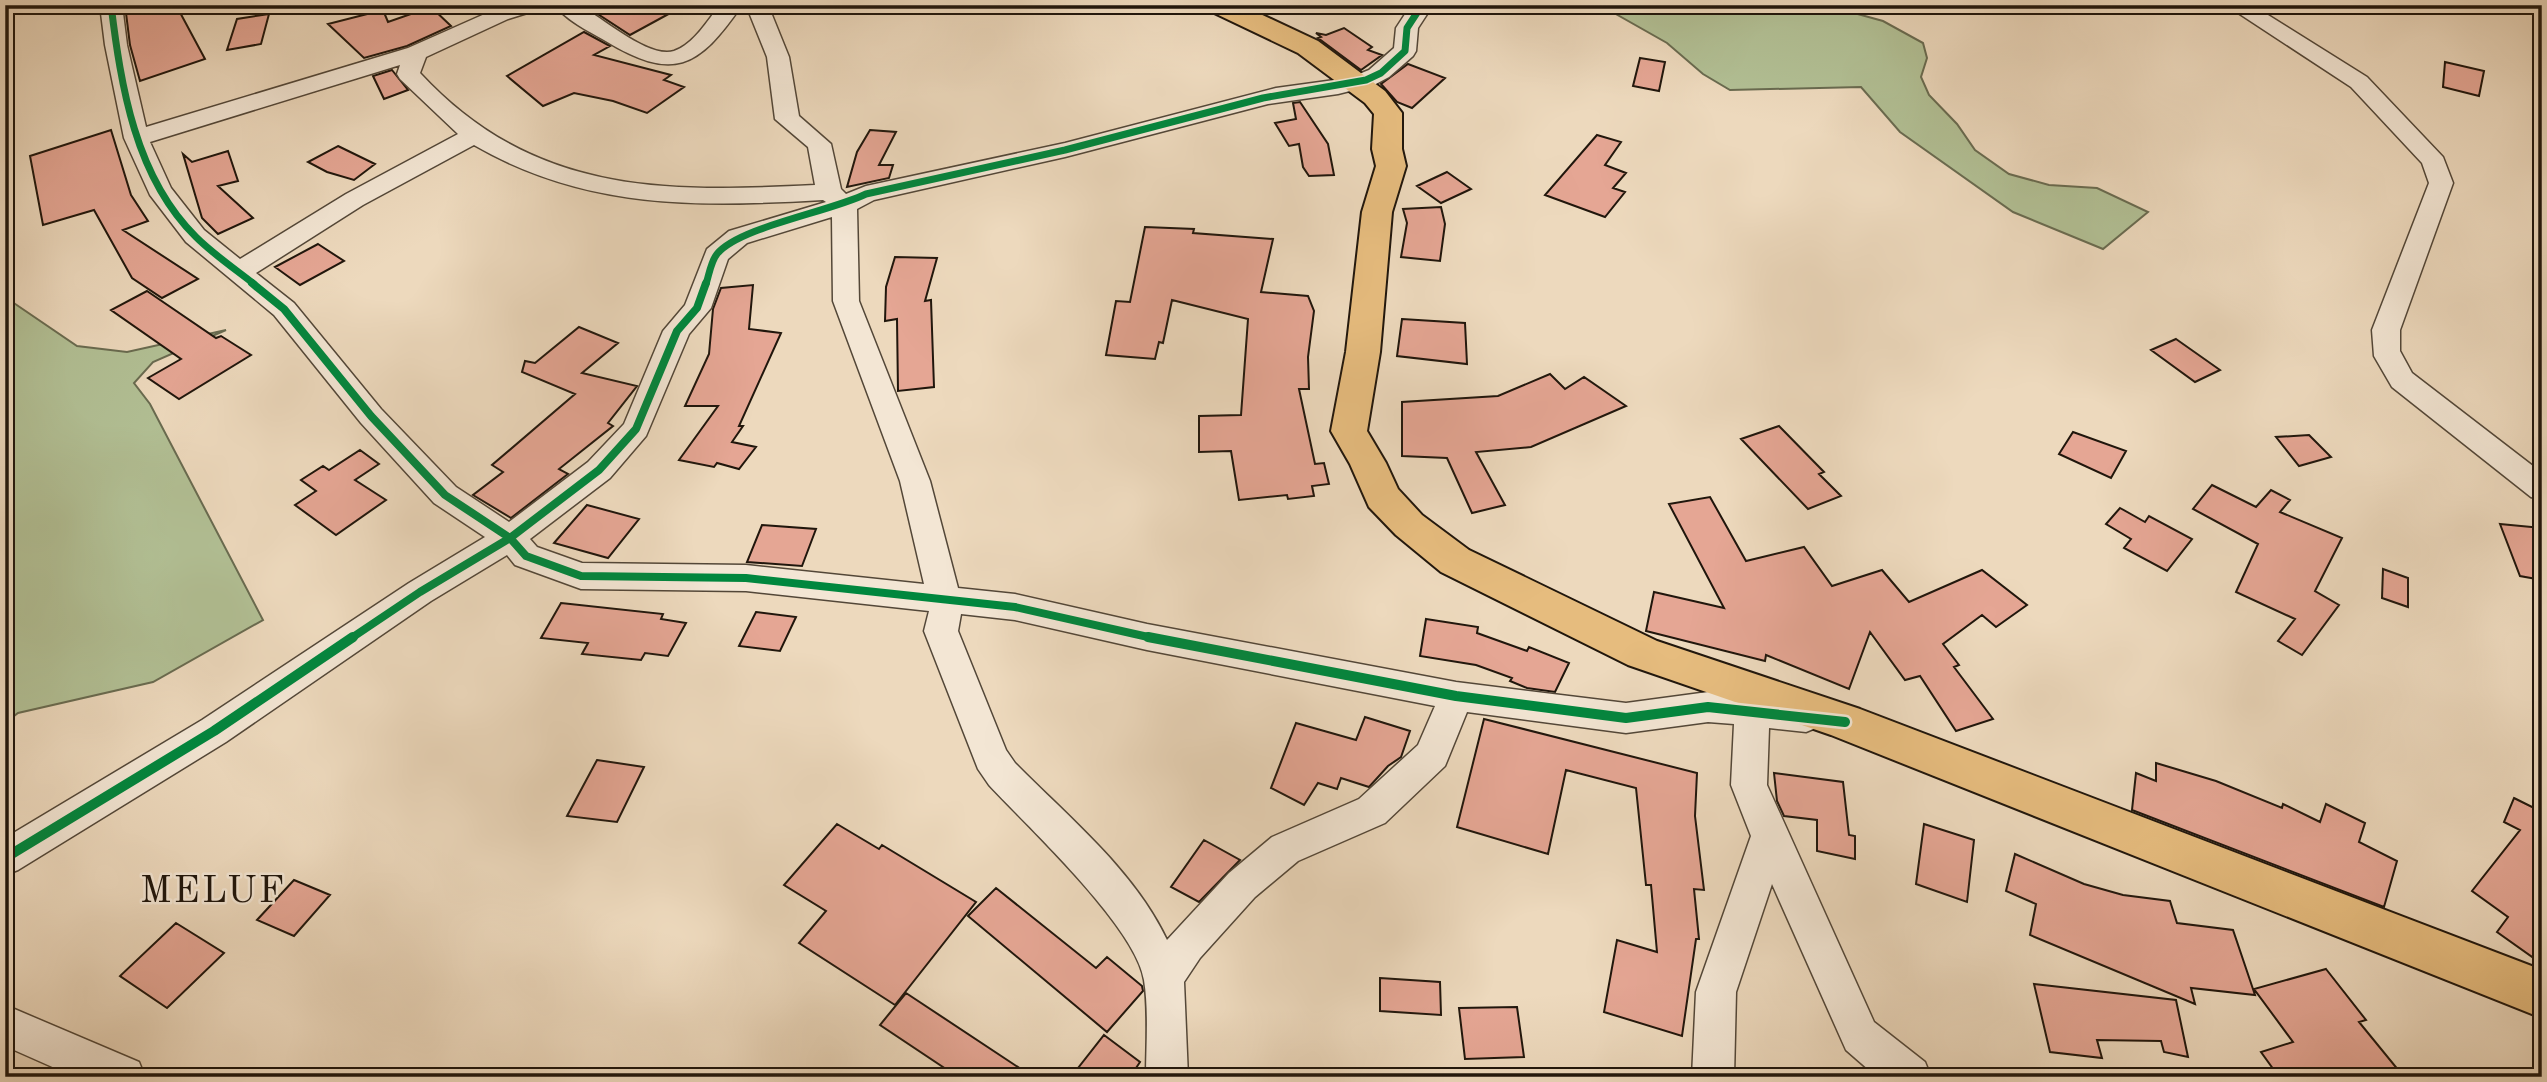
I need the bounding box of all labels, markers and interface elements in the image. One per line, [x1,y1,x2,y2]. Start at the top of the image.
district label: MELUF [140,873,286,911]

